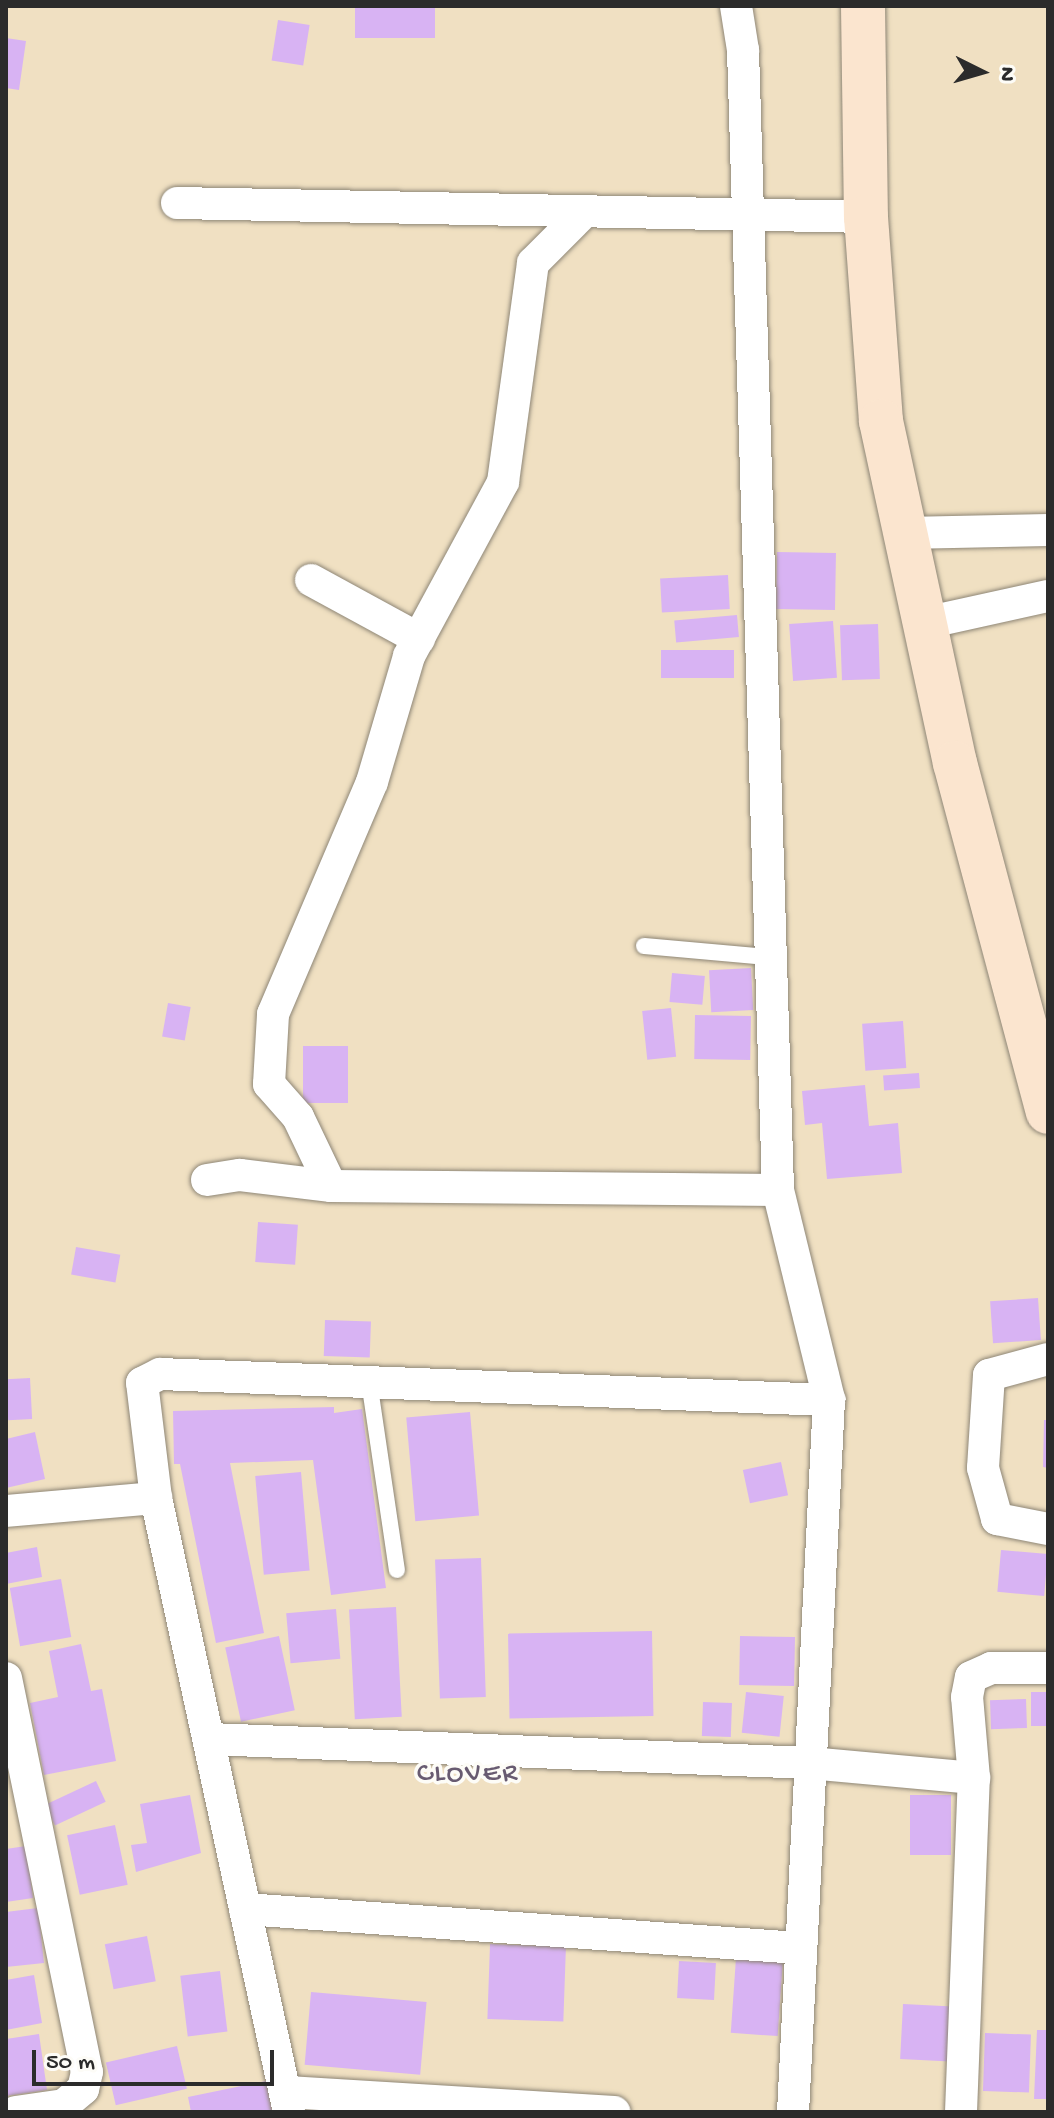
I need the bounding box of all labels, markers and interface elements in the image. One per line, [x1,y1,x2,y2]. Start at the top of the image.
north arrow [942,32,1022,112]
text: N [992,66,1019,82]
district label: CLOVER [417,1758,519,1792]
scale bar [36,2034,278,2084]
text: 50 m [46,2049,95,2078]

